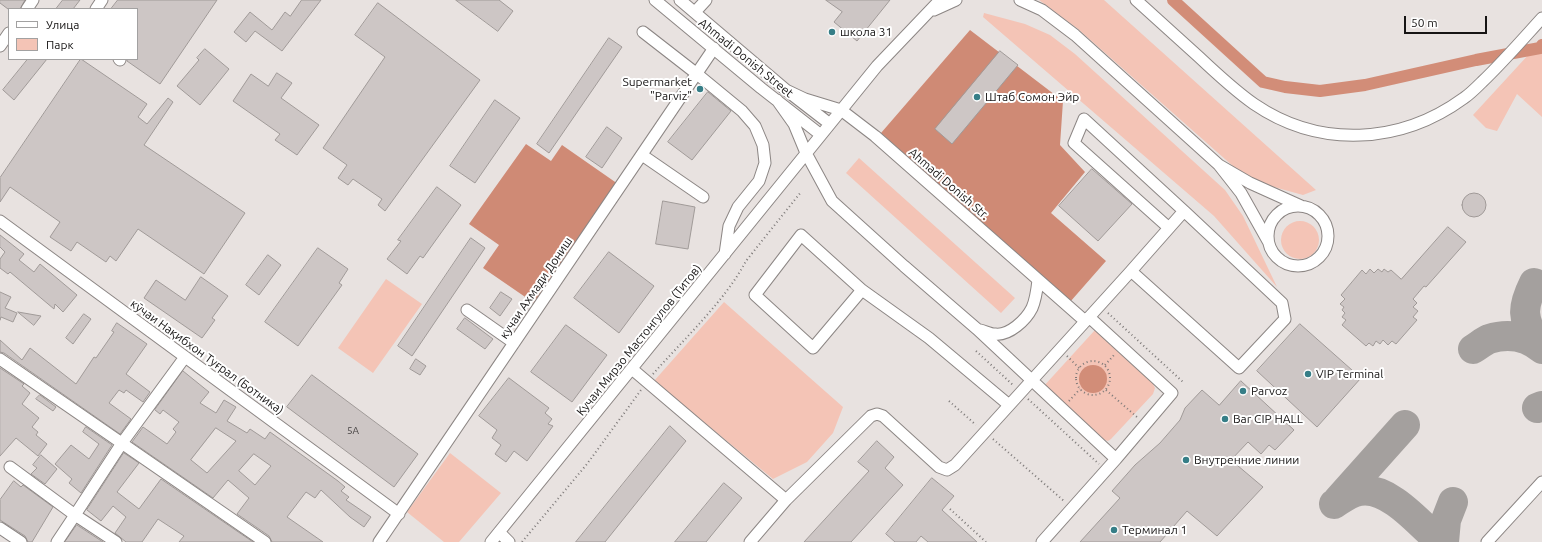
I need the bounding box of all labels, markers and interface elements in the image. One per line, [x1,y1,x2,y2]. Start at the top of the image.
legend [8,8,138,60]
scale bar [1406,8,1489,34]
street label: Ahmadi Donish Street [696,15,796,101]
text: 50 m [1411,16,1438,29]
text: Улица [46,18,79,31]
place label: школа 31 [840,25,892,39]
marker: школа 31 [827,27,837,37]
text: Парк [46,38,74,51]
place label: Supermarket "Parviz" [622,75,692,103]
marker: Supermarket "Parviz" [695,84,705,94]
place label: Штаб Сомон Эйр [985,90,1079,104]
marker: Штаб Сомон Эйр [972,92,982,102]
street label: Ahmadi Donish Str. [906,145,992,223]
street label: кучаи Ахмади Дониш [497,234,575,342]
street label: Кучаи Мирзо Мастонгулов (Титов) [573,261,705,419]
street label: кӯчаи Нақибхон Туғрал (Ботника) [128,297,286,417]
place label: VIP Terminal [1316,367,1383,381]
marker: VIP Terminal [1303,369,1313,379]
place label: Parvoz [1251,384,1287,398]
marker: Parvoz [1238,386,1248,396]
place label: Bar CIP HALL [1233,412,1303,426]
marker: Bar CIP HALL [1220,414,1230,424]
house number: 5А [347,425,359,437]
place label: Внутренние линии [1194,453,1299,467]
marker: Внутренние линии [1181,455,1191,465]
place label: Терминал 1 [1122,523,1187,537]
marker: Терминал 1 [1109,525,1119,535]

